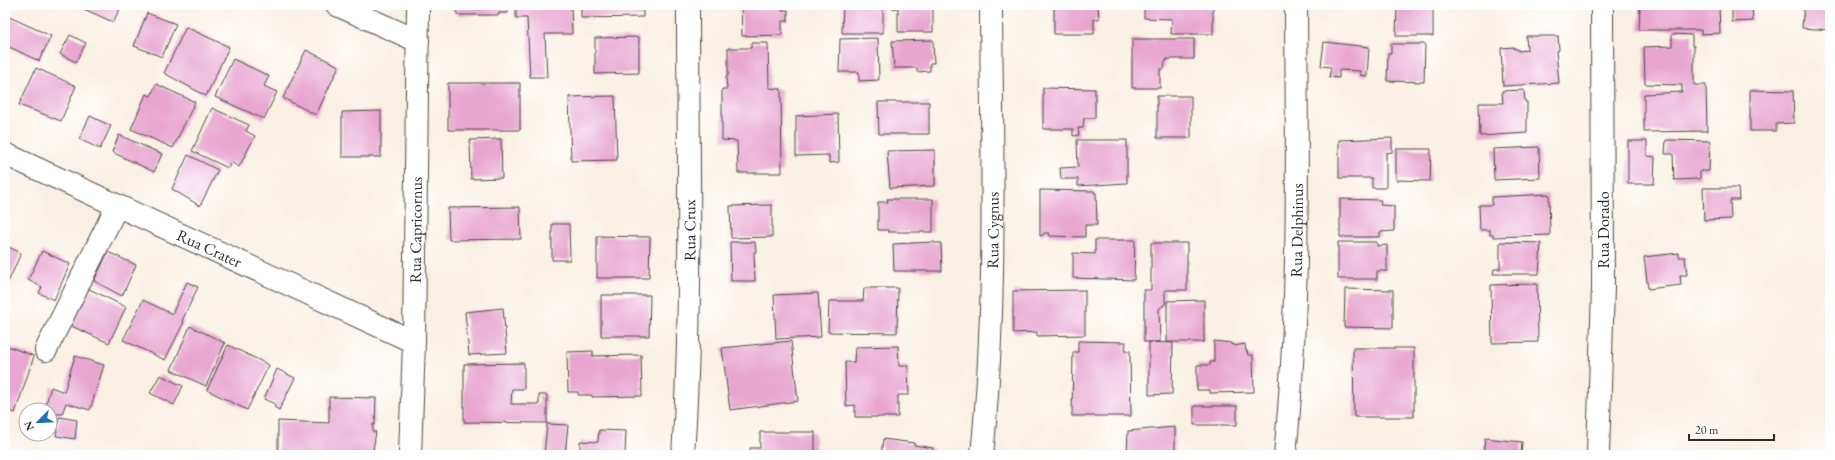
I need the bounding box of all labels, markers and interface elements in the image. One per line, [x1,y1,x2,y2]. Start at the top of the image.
street label: Rua Capricornus [404,177,426,283]
street label: Rua Delphinus [1285,183,1307,278]
street label: Rua Dorado [1593,191,1614,269]
street label: Rua Cygnus [982,192,1003,269]
street label: Rua Crux [679,199,700,261]
street label: Rua Crater [174,224,246,272]
north arrow [18,402,58,442]
scale bar [1689,416,1774,442]
text: N [21,419,37,433]
text: 20 m [1695,422,1719,438]

